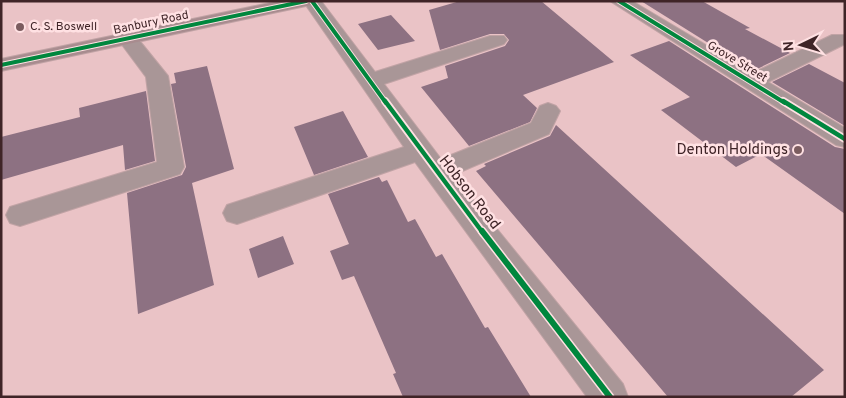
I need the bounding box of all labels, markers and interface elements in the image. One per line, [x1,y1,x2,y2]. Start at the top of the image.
street label: Banbury Road [112,7,190,39]
place label: C. S. Boswell [30,19,97,35]
north arrow [776,20,826,70]
marker: C. S. Boswell [14,21,26,33]
street label: Grove Street [704,38,770,86]
text: N [781,40,798,52]
place label: Denton Holdings [676,141,788,160]
marker: Denton Holdings [792,144,804,156]
street label: Hobson Road [434,152,504,234]

